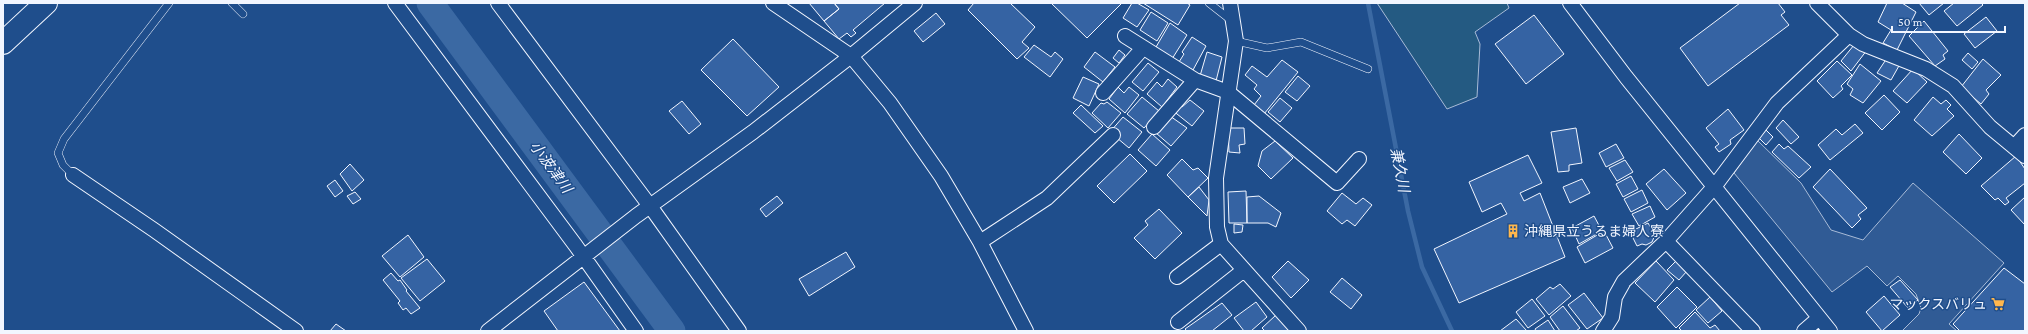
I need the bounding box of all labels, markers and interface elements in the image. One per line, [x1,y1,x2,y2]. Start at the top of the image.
scale bar [1892,8,2005,34]
text: 50 m [1898,15,1923,29]
water label: 小波津川 [527,138,576,198]
water label: 兼久川 [1388,146,1413,196]
building icon: 沖縄県立うるま婦人寮 [1505,223,1521,239]
place label: 沖縄県立うるま婦人寮 [1524,223,1664,239]
place label: マックスバリュ [1889,296,1987,312]
supermarket icon: マックスバリュ [1990,296,2006,312]

